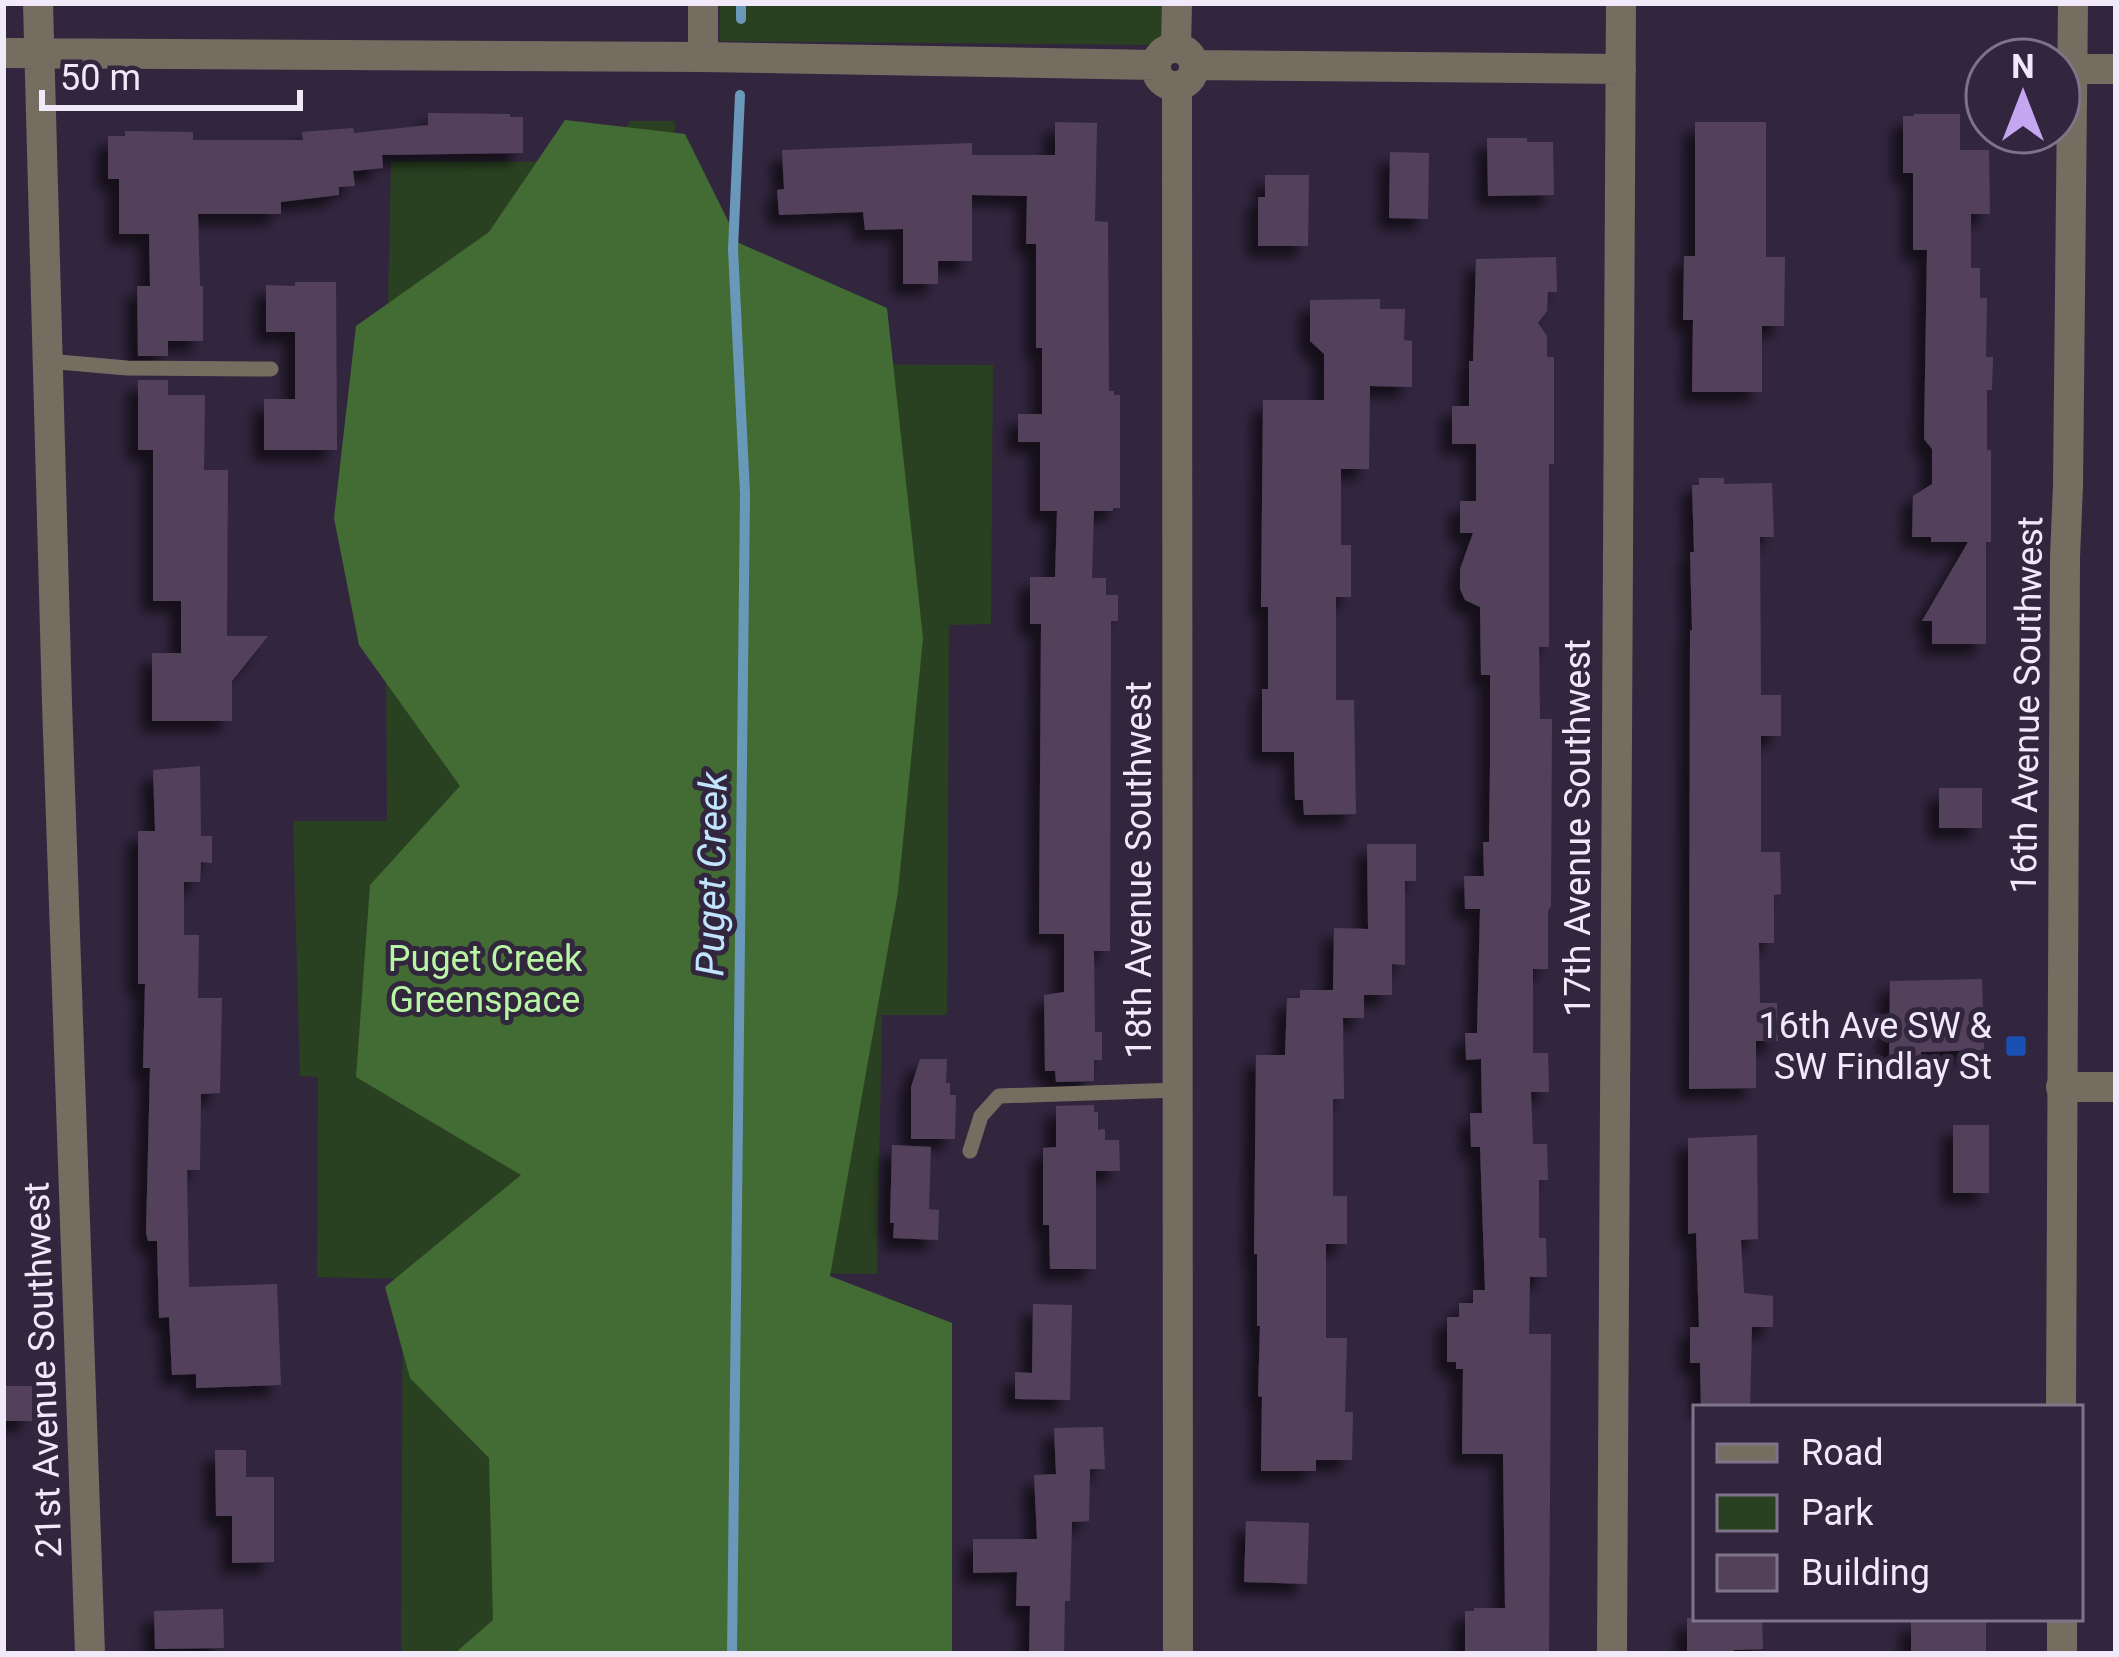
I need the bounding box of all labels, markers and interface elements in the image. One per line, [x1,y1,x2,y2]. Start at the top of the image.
scale bar [42,36,300,110]
north arrow [1963,36,2083,156]
text: N [2011,47,2035,86]
text: 50 m [60,57,141,99]
street label: 16th Avenue Southwest [2003,516,2051,894]
street label: 17th Avenue Southwest [1557,639,1599,1017]
street label: 18th Avenue Southwest [1118,681,1160,1059]
water label: Puget Creek [687,770,737,977]
park label: Puget Creek Greenspace [388,938,583,1021]
place label: 16th Ave SW & SW Findlay St [1759,1005,1993,1088]
marker: 16th Ave SW & SW Findlay St [2003,1033,2029,1059]
street label: 21st Avenue Southwest [15,1181,71,1559]
legend [1693,1405,2083,1621]
text: Road [1801,1432,1884,1474]
text: Park [1801,1492,1874,1534]
text: Building [1801,1552,1930,1594]

